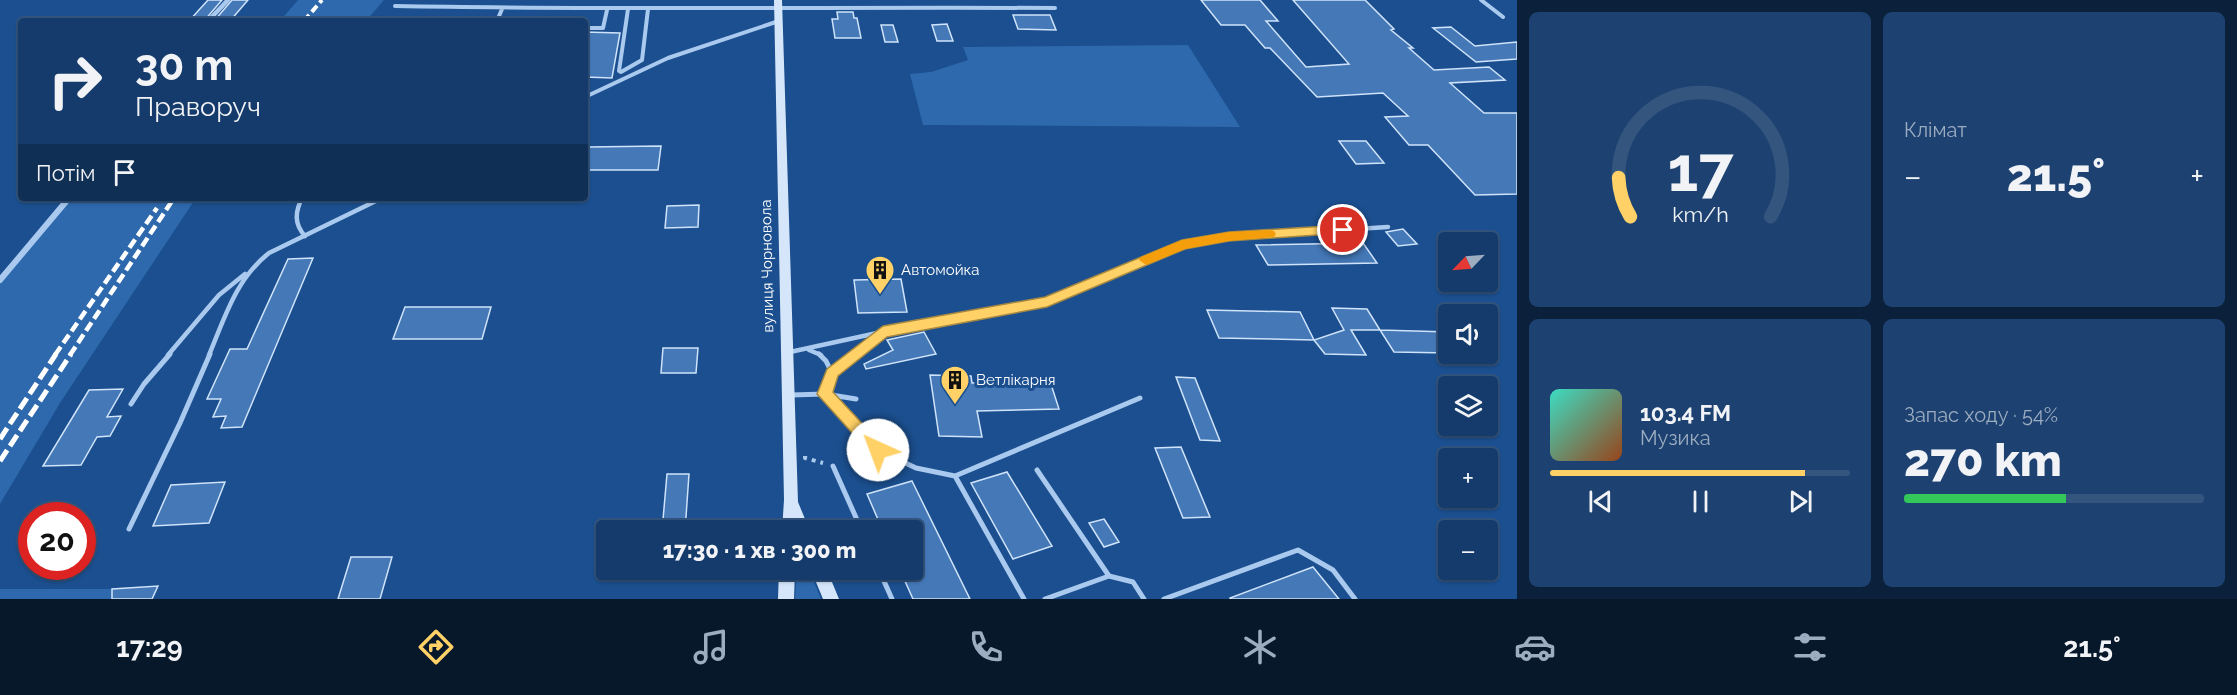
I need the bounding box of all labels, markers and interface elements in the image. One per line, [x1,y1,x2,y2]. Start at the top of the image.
text: 30 m [135,41,233,90]
icon: right [36,42,114,120]
text: Праворуч [135,91,261,122]
text: Клімат [1904,118,1967,142]
text: 17 [1667,132,1734,206]
text: 21.5° [2007,149,2105,202]
icon: arrive [108,156,141,189]
text: − [1904,157,1922,196]
text: + [2190,157,2204,196]
text: Потім [36,160,96,186]
street label: вулиця Чорновола [757,199,777,333]
text: km/h [1672,202,1728,227]
pin [1317,204,1368,255]
icon: arrive [1326,213,1359,246]
north arrow [1438,232,1498,292]
map controls [1438,232,1498,580]
building icon: Автомойка [864,254,896,296]
place label: Автомойка [901,261,980,279]
button: sound [1438,304,1498,364]
building icon: Ветлікарня [939,364,971,406]
place label: Ветлікарня [976,371,1055,389]
button: layers [1438,376,1498,436]
text: 103.4 FM [1640,400,1731,426]
text: Запас ходу · 54% [1904,403,2058,427]
position arrow [846,418,910,482]
text: Музика [1640,426,1711,450]
text: 270 km [1904,434,2062,487]
button: + [1438,448,1498,508]
icon: previous [1584,485,1617,518]
icon: pause [1684,485,1717,518]
icon: next [1784,485,1817,518]
speed limit sign: 20 [18,502,96,580]
button: − [1438,520,1498,580]
text: 17:30 · 1 хв · 300 m [663,537,856,563]
icon: directions [415,626,457,668]
icon: music [690,626,732,668]
icon: phone [965,626,1007,668]
icon: climate [1239,626,1281,668]
icon: car [1514,626,1556,668]
icon: filters [1789,626,1831,668]
text: 17:29 [116,632,183,663]
text: 21.5° [2063,632,2121,663]

